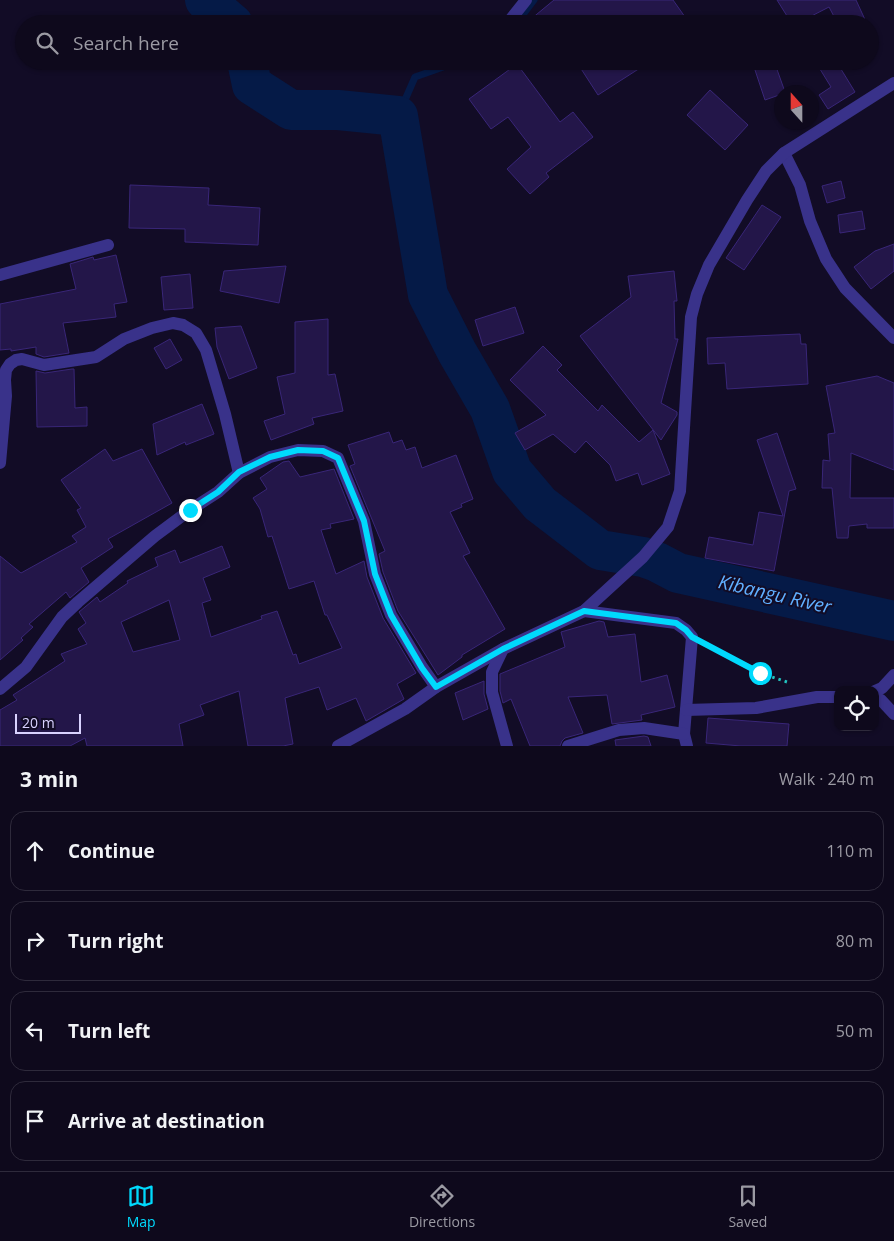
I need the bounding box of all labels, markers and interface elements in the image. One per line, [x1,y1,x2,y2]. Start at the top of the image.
search box [15,15,879,70]
icon: search [33,29,61,57]
text: Search here [73,30,179,56]
north arrow [774,85,819,130]
route end [179,499,202,522]
water label: Kibangu River [716,568,836,620]
route start [749,662,772,685]
map controls [834,686,879,731]
button: locate [834,686,879,731]
scale bar [15,711,81,734]
text: 20 m [22,713,55,732]
text: 3 min [20,765,78,793]
text: Walk · 240 m [779,768,874,790]
icon: ahead [21,837,49,865]
text: Continue [68,838,155,864]
text: 110 m [827,840,873,862]
icon: right [21,927,49,955]
text: Turn right [68,928,163,954]
text: 80 m [836,930,873,952]
icon: left [21,1017,49,1045]
text: Turn left [68,1018,150,1044]
text: 50 m [836,1020,873,1042]
icon: arrive [21,1107,49,1135]
text: Arrive at destination [68,1108,265,1134]
tab: Map [127,1182,156,1231]
tab: Directions [409,1182,475,1231]
tab: Saved [728,1182,767,1231]

